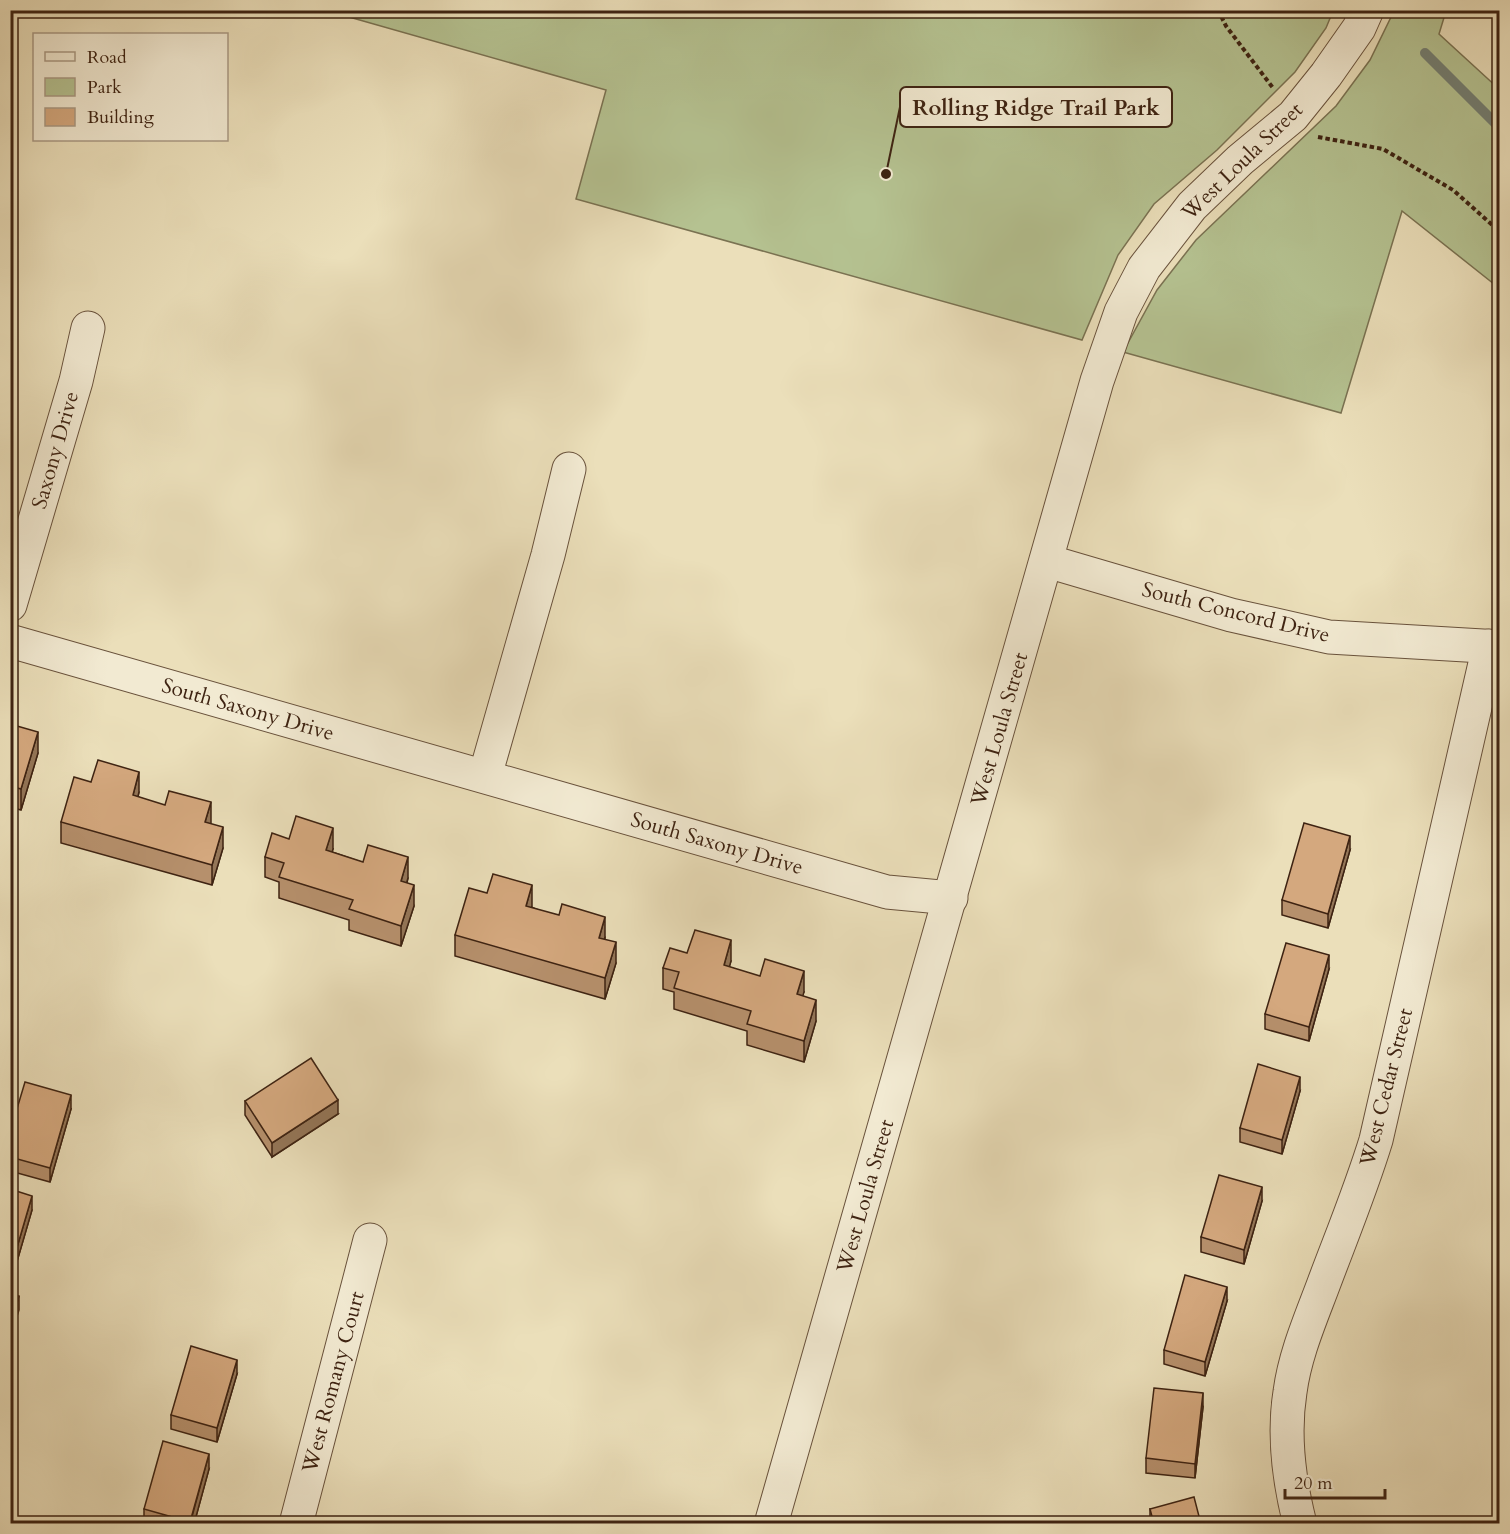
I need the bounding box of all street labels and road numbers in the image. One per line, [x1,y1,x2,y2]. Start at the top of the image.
street label: West Loula Street [1175,96,1310,227]
street label: Saxony Drive [25,388,86,512]
street label: South Concord Drive [1139,575,1333,650]
street label: West Loula Street [963,649,1035,810]
street label: South Saxony Drive [158,671,337,748]
street label: South Saxony Drive [627,805,806,882]
street label: West Cedar Street [1353,1005,1420,1170]
street label: West Loula Street [829,1116,901,1277]
street label: West Romany Court [295,1288,372,1477]

